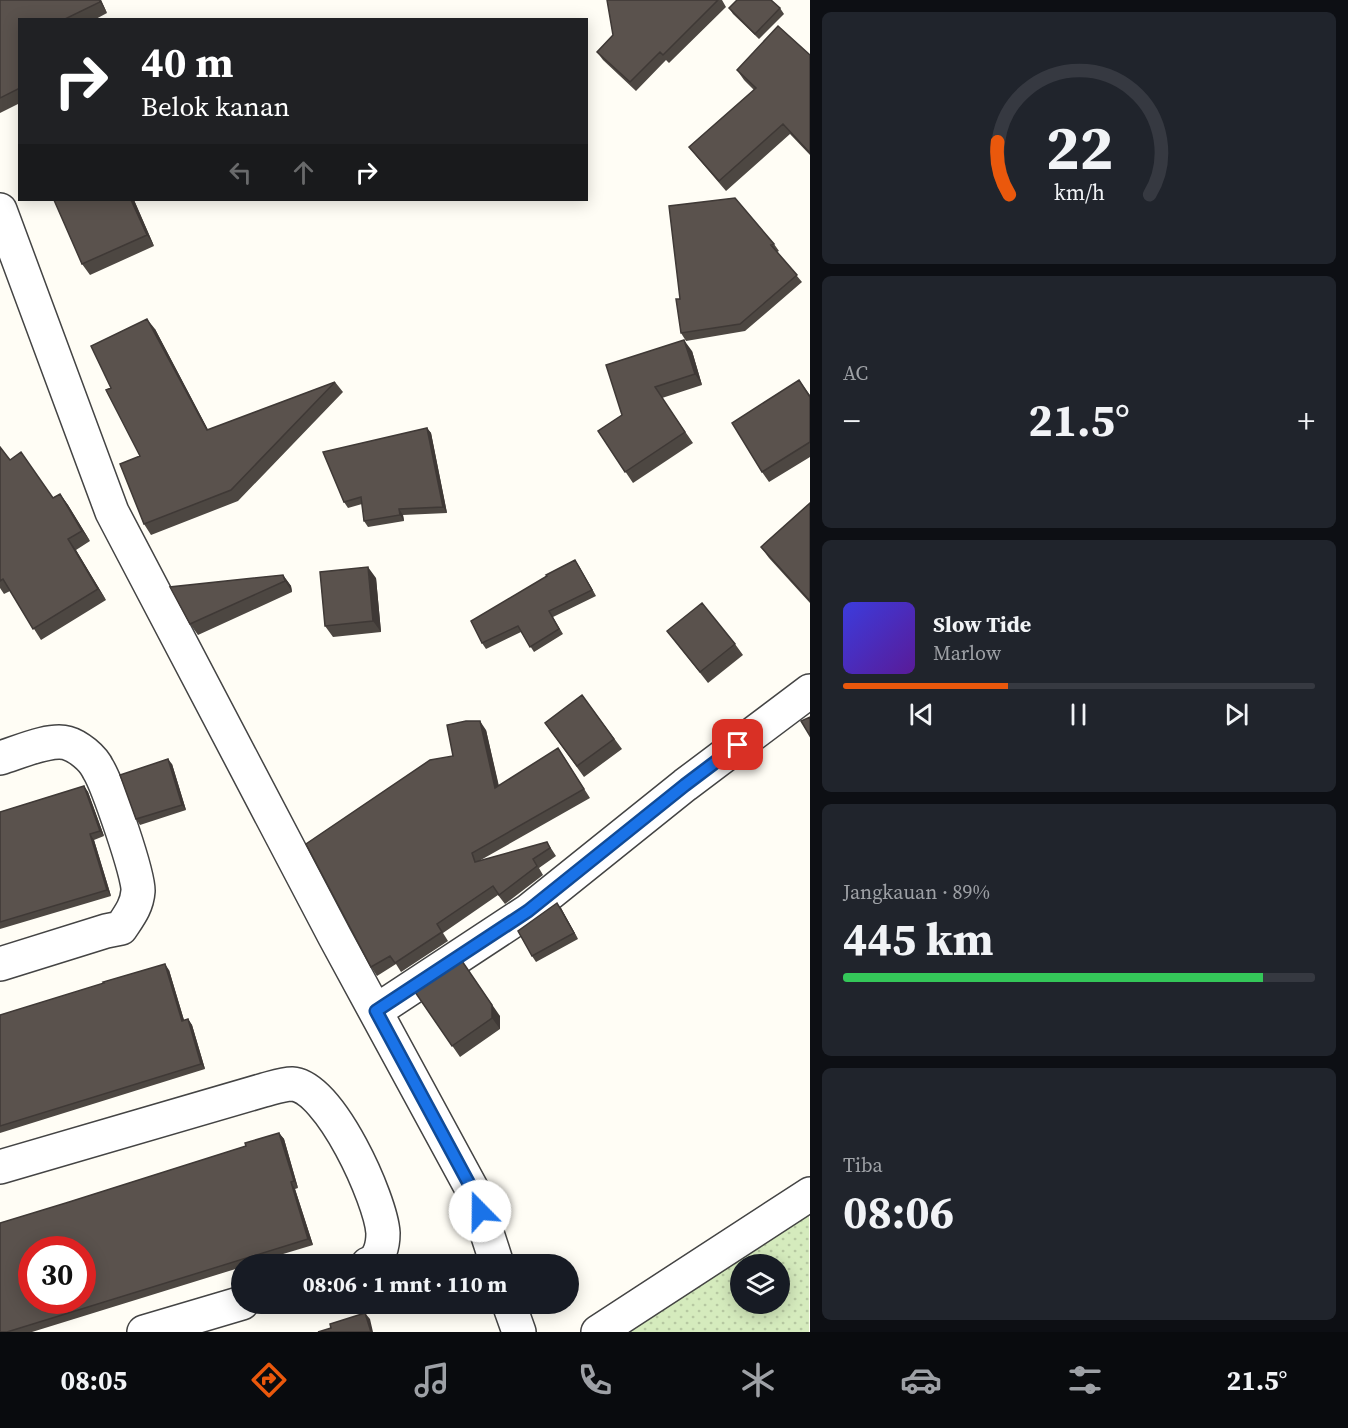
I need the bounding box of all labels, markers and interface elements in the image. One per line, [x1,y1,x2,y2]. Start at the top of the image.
text: 40 m [141,33,234,91]
icon: right [42,42,120,120]
text: Belok kanan [141,88,290,125]
text: 22 [1045,104,1113,190]
icon: left [224,156,257,189]
icon: ahead [287,156,320,189]
icon: right [350,156,383,189]
text: km/h [1053,178,1105,207]
text: AC [843,359,868,387]
text: 21.5° [1028,389,1130,451]
text: − [843,398,861,443]
text: + [1298,398,1315,443]
text: Slow Tide [933,609,1031,639]
text: Marlow [933,639,1001,667]
icon: previous [905,698,938,731]
icon: pause [1062,698,1095,731]
icon: next [1220,698,1253,731]
pin [712,719,763,770]
icon: arrive [721,728,754,761]
text: Jangkauan · 89% [843,878,990,906]
text: 445 km [843,908,994,970]
text: Tiba [843,1151,883,1179]
position arrow [448,1179,512,1243]
text: 08:06 [843,1181,954,1243]
speed limit sign: 30 [18,1236,96,1314]
map controls [730,1254,790,1314]
button: layers [730,1254,790,1314]
text: 08:06 · 1 mnt · 110 m [303,1269,507,1299]
icon: directions [248,1359,290,1401]
icon: music [411,1359,453,1401]
icon: phone [574,1359,616,1401]
icon: climate [737,1359,779,1401]
icon: car [900,1359,942,1401]
icon: filters [1064,1359,1106,1401]
text: 08:05 [61,1362,127,1399]
text: 21.5° [1227,1362,1287,1399]

